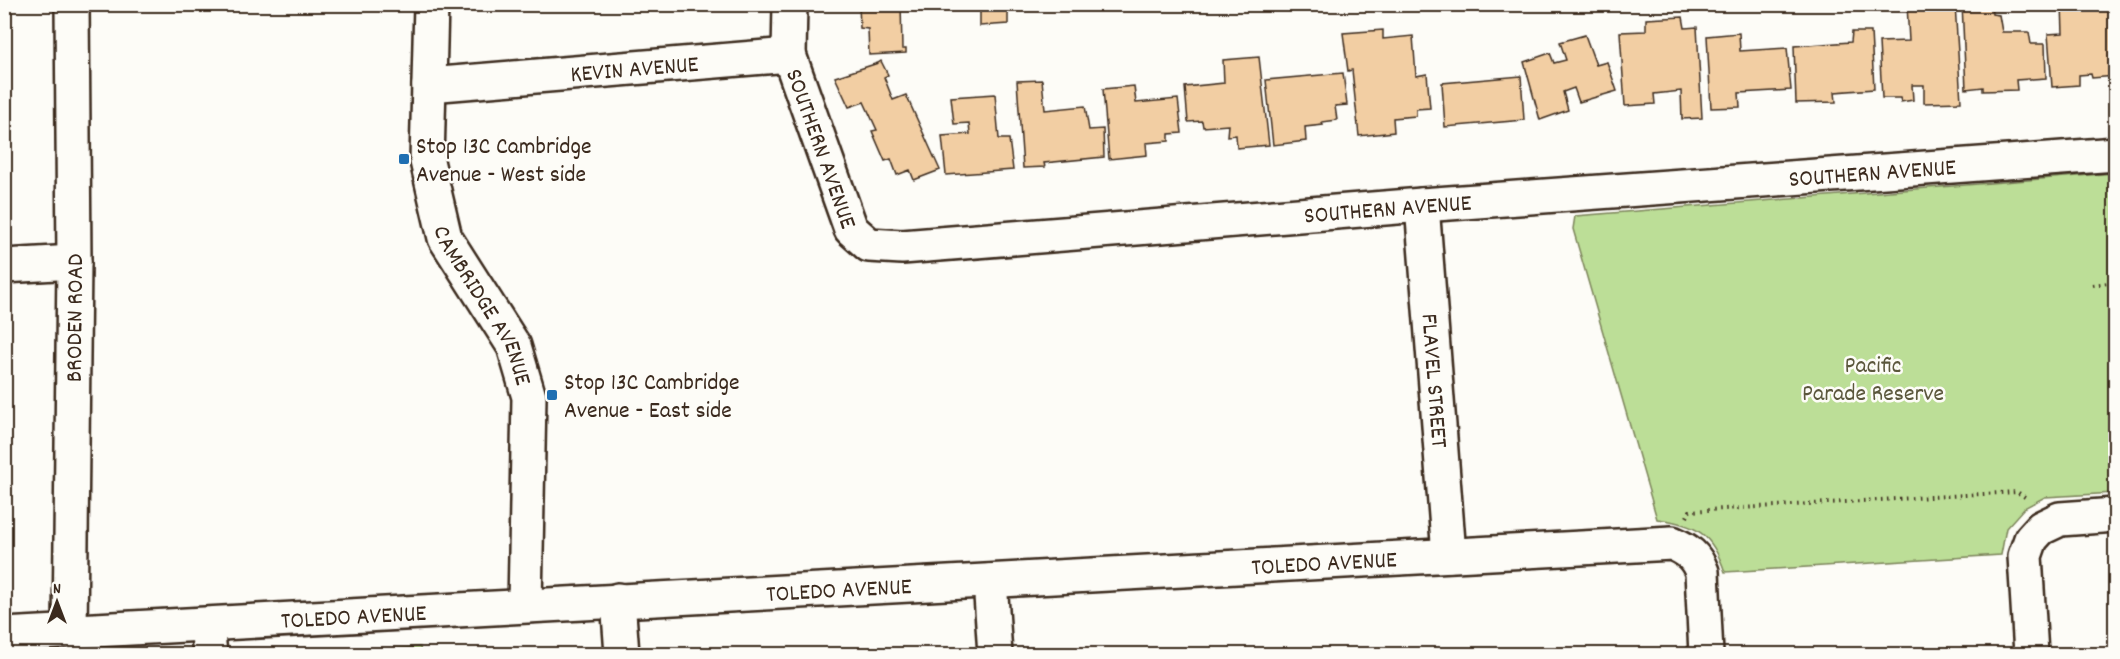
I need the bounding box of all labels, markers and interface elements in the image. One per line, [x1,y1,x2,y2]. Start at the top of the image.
street label: KEVIN AVENUE [569,49,700,93]
street label: SOUTHERN AVENUE [775,65,864,234]
place label: Stop 13C Cambridge Avenue - West side [416,131,592,193]
marker: Stop 13C Cambridge Avenue - West side [397,152,411,166]
street label: SOUTHERN AVENUE [1788,152,1957,198]
street label: SOUTHERN AVENUE [1303,187,1473,234]
street label: CAMBRIDGE AVENUE [423,223,539,390]
street label: BRODEN ROAD [59,254,94,382]
street label: FLAVEL STREET [1410,312,1455,450]
park label: Pacific Parade Reserve [1802,350,1944,412]
place label: Stop 13C Cambridge Avenue - East side [564,367,740,429]
marker: Stop 13C Cambridge Avenue - East side [545,388,559,402]
street label: TOLEDO AVENUE [1250,544,1398,586]
street label: TOLEDO AVENUE [765,571,913,613]
north arrow [27,572,87,632]
text: N [53,578,61,601]
street label: TOLEDO AVENUE [280,598,427,640]

